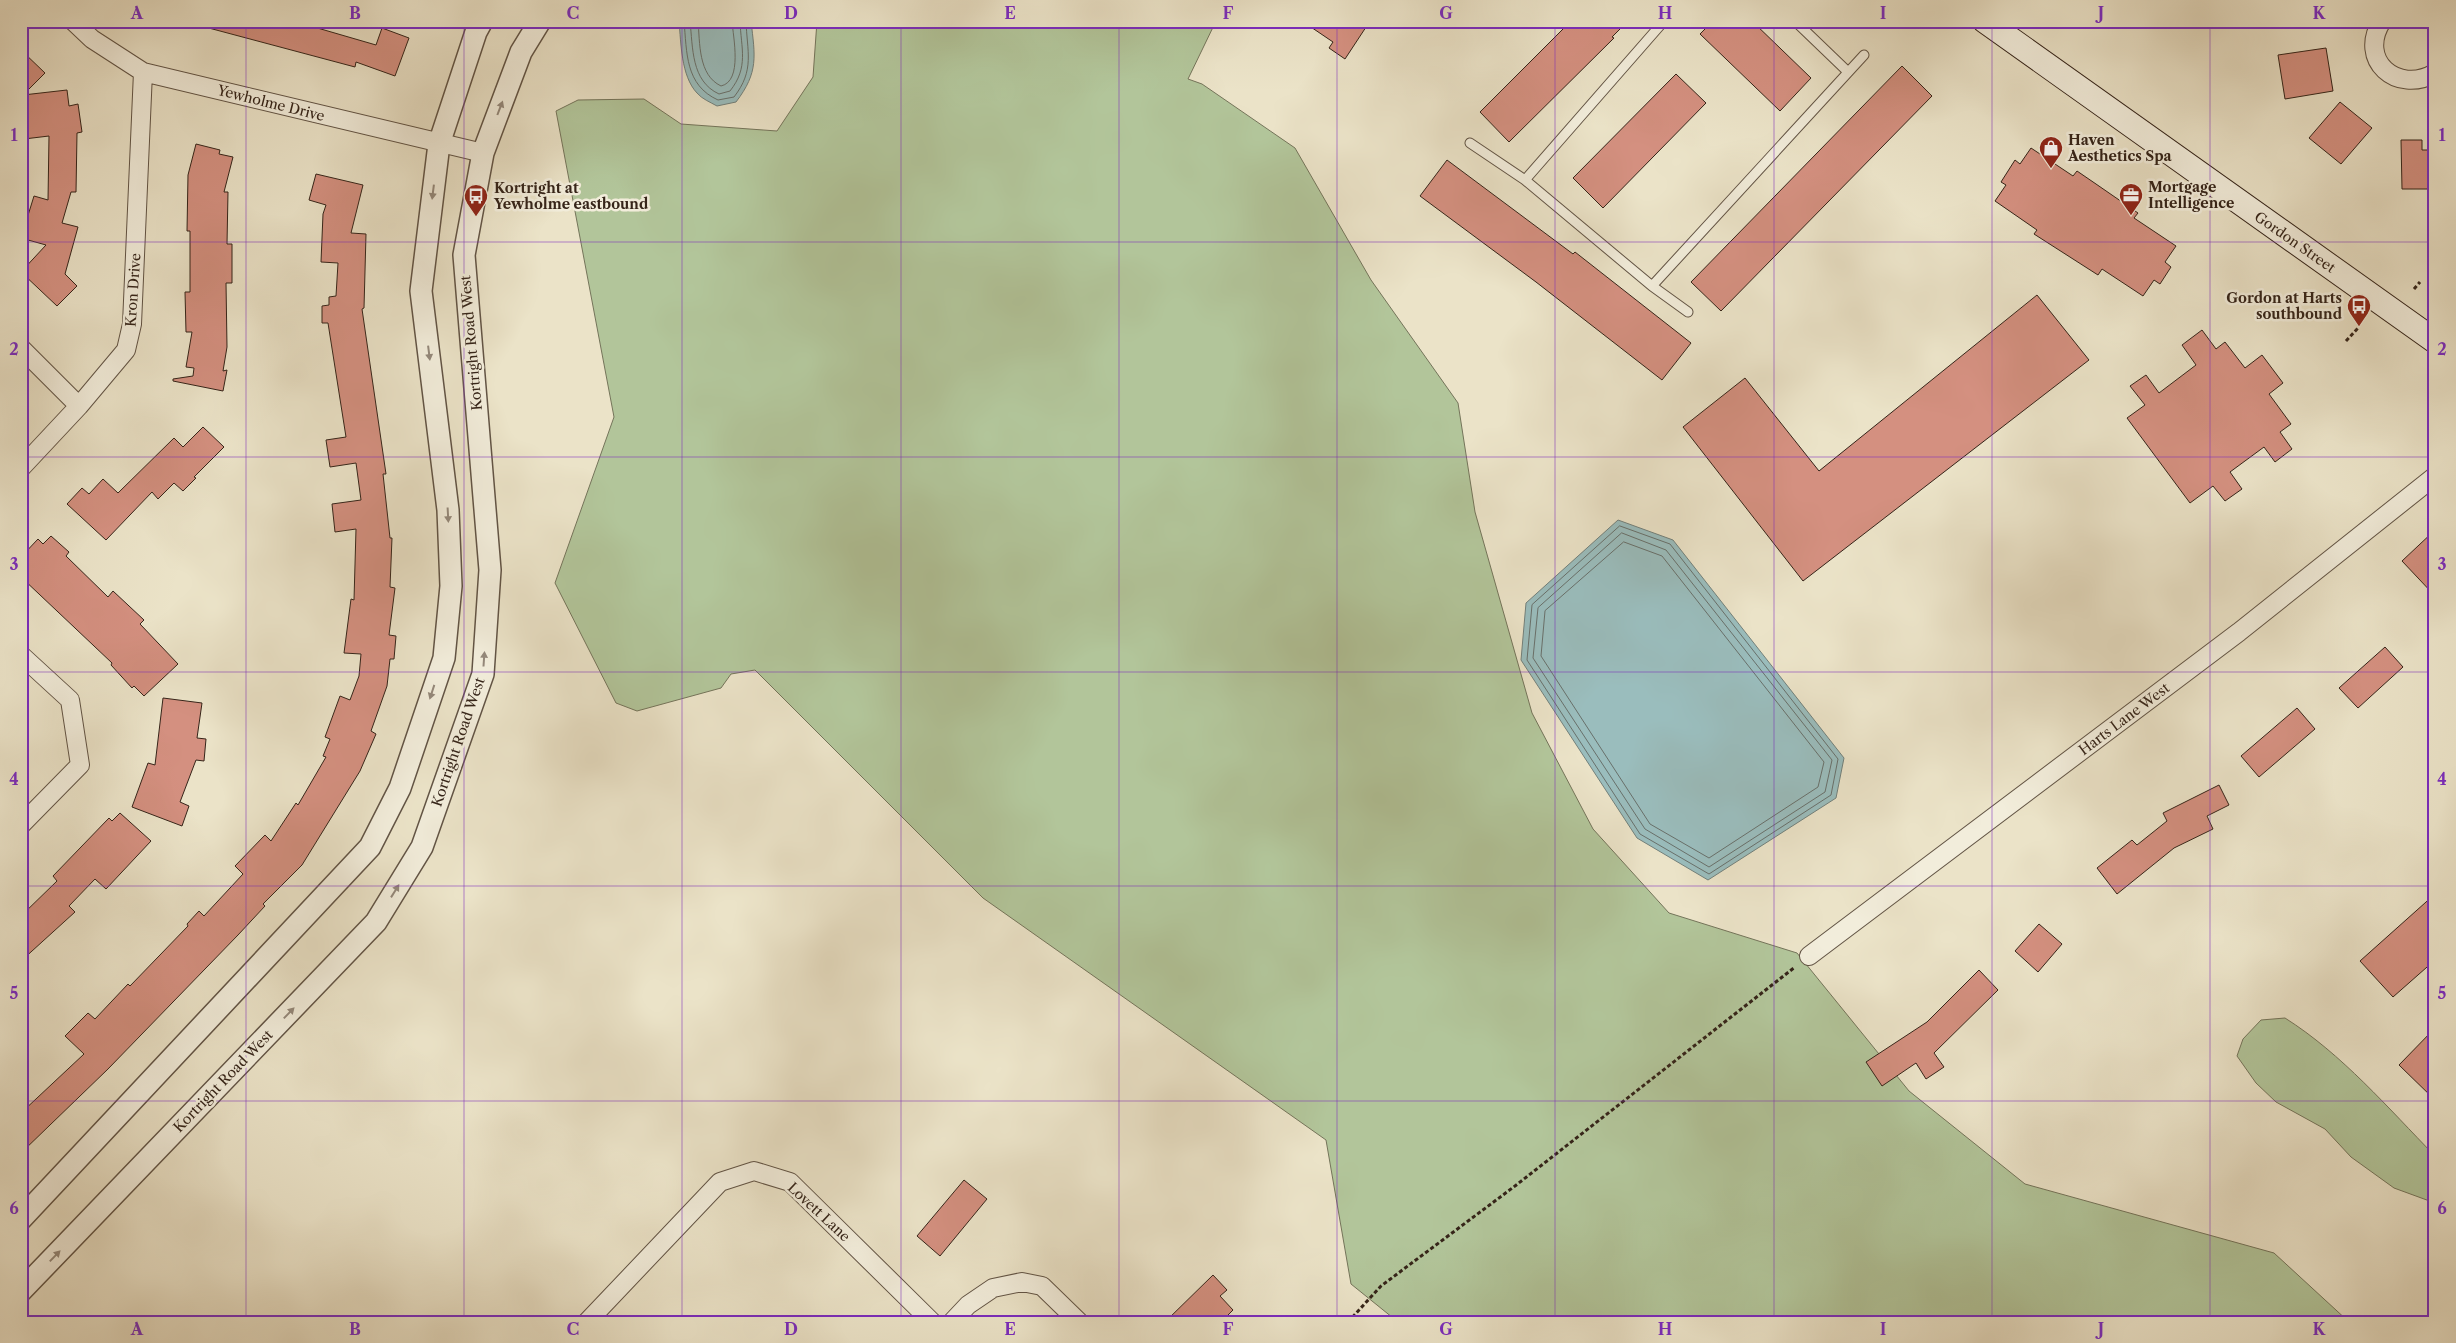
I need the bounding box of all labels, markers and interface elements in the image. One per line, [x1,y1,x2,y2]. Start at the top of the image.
text: A [130,3,144,23]
text: B [349,3,361,23]
text: C [567,3,579,23]
text: D [784,3,798,23]
text: E [1004,3,1016,23]
text: F [1223,3,1234,23]
text: G [1439,3,1453,23]
text: H [1658,3,1672,23]
text: I [1880,3,1887,23]
text: J [2095,3,2104,23]
text: K [2313,3,2327,23]
street label: Yewholme Drive [215,81,327,125]
one-way arrow [497,100,504,115]
text: 1 [10,125,18,145]
text: 1 [2438,125,2446,145]
place label: Haven Aesthetics Spa [2067,131,2173,165]
shop icon: Haven Aesthetics Spa [2038,135,2064,169]
place label: Mortgage Intelligence [2148,178,2234,212]
place label: Kortright at Yewholme eastbound [493,179,649,213]
office icon: Mortgage Intelligence [2118,182,2144,216]
bus stop icon: Kortright at Yewholme eastbound [463,183,489,217]
one-way arrow [429,184,437,200]
street label: Gordon Street [2251,207,2339,277]
street label: Kron Drive [121,252,145,328]
street label: Kortright Road West [456,275,486,411]
place label: Gordon at Harts southbound [2226,289,2343,323]
bus stop icon: Gordon at Harts southbound [2346,293,2372,327]
text: 2 [9,339,19,359]
text: 2 [2437,339,2447,359]
one-way arrow [425,346,433,362]
one-way arrow [445,507,453,523]
text: 3 [9,554,19,574]
text: 3 [2437,554,2447,574]
one-way arrow [480,650,488,666]
street label: Kortright Road West [427,675,489,809]
street label: Harts Lane West [2075,679,2173,759]
one-way arrow [428,685,435,700]
text: 4 [9,769,19,789]
text: 4 [2437,769,2447,789]
one-way arrow [390,884,400,897]
text: 5 [10,983,19,1003]
text: 5 [2438,983,2447,1003]
one-way arrow [282,1007,294,1019]
street label: Kortright Road West [169,1026,277,1136]
street label: Lovett Lane [784,1178,854,1246]
text: 6 [9,1198,19,1218]
text: 6 [2437,1198,2447,1218]
one-way arrow [49,1251,61,1263]
text: A [130,1319,144,1339]
text: B [349,1319,361,1339]
text: C [567,1319,579,1339]
text: D [784,1319,798,1339]
text: E [1004,1319,1016,1339]
text: F [1223,1319,1234,1339]
text: G [1439,1319,1453,1339]
text: H [1658,1319,1672,1339]
text: I [1880,1319,1887,1339]
text: J [2095,1319,2104,1339]
text: K [2313,1319,2327,1339]

